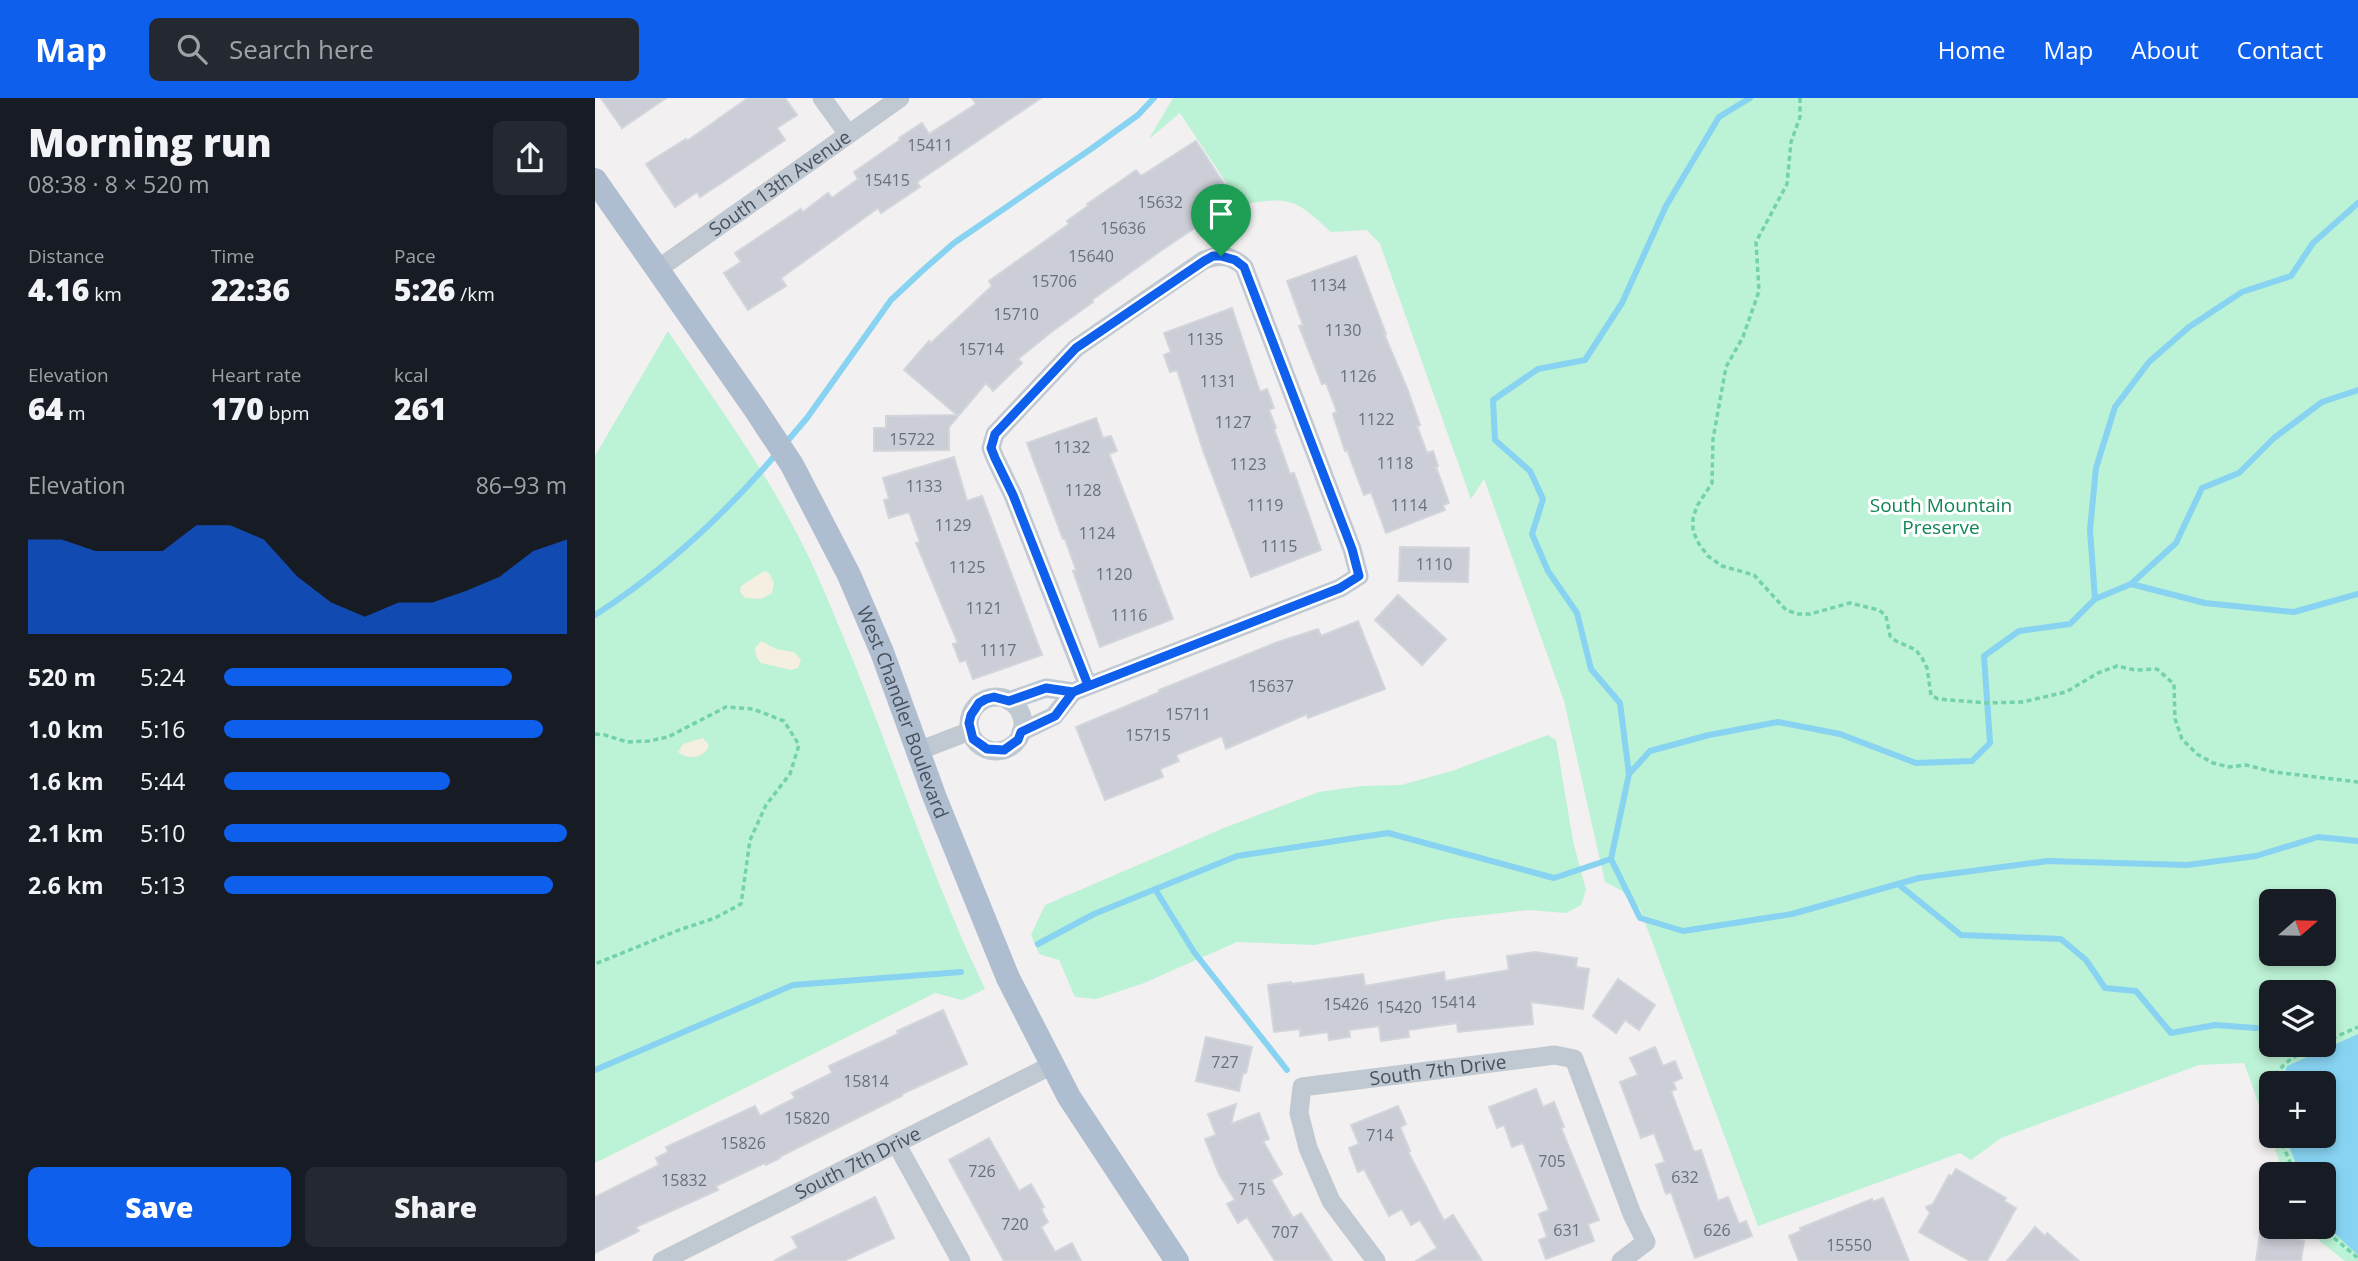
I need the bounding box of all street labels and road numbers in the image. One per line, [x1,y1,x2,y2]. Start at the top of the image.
street label: South 13th Avenue [704,124,856,242]
street label: West Chandler Boulevard [851,602,955,822]
street label: South 7th Drive [1368,1048,1508,1091]
street label: South 7th Drive [790,1120,925,1205]

